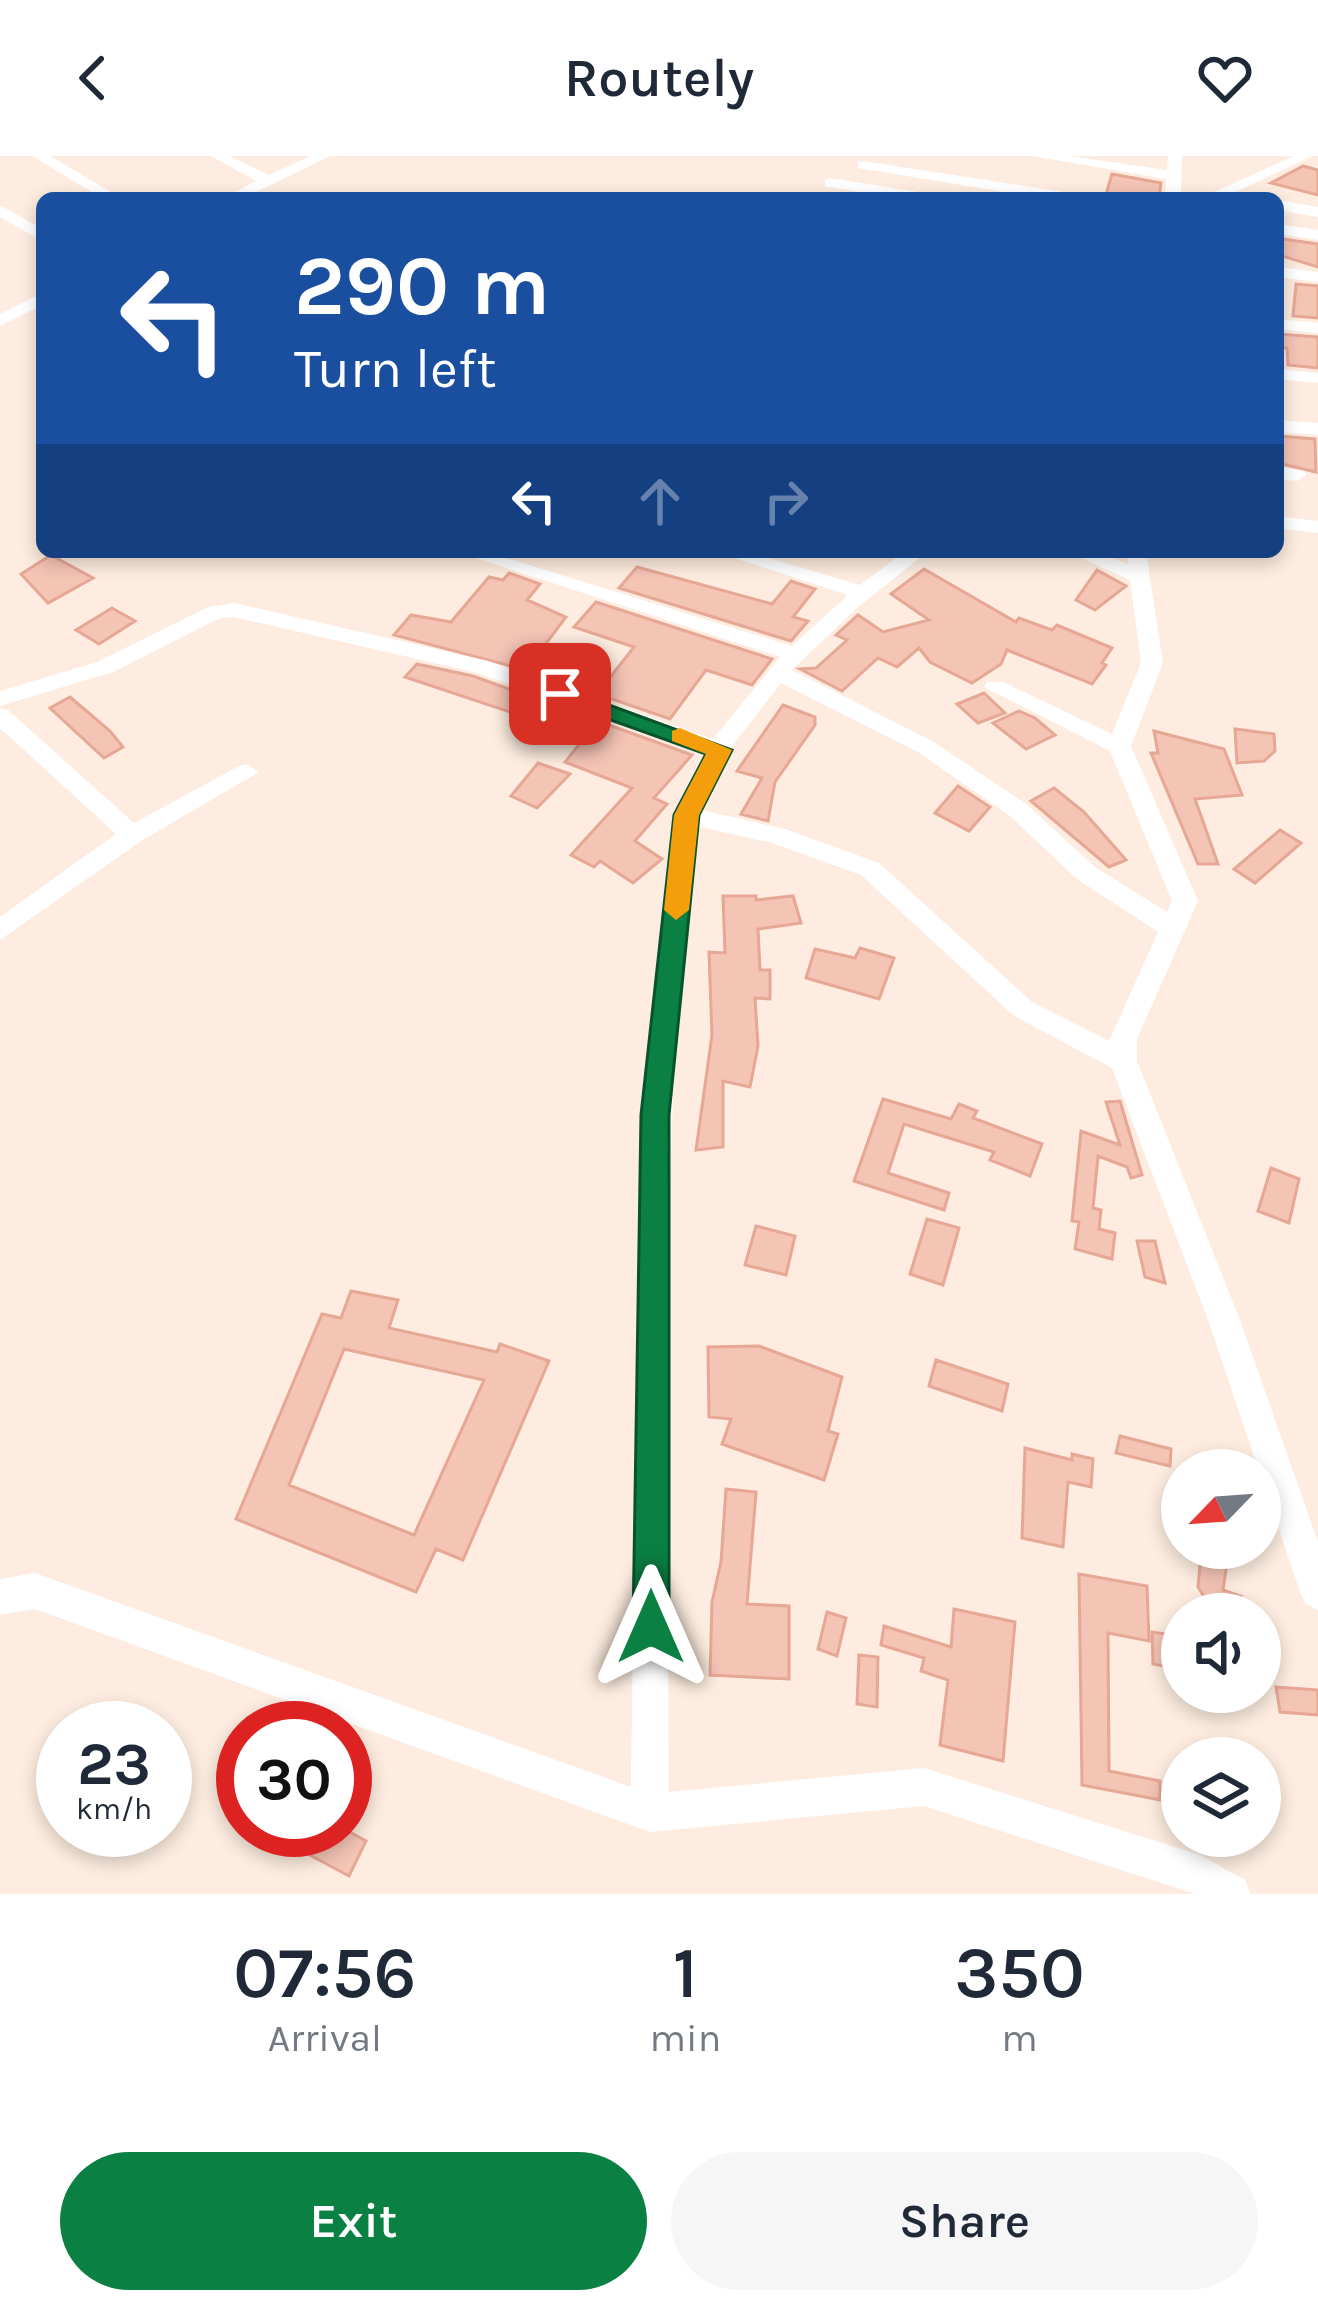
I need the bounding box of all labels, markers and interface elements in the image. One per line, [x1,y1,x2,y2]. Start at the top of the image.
icon: back [60,45,126,111]
icon: heart [1192,45,1258,111]
text: Routely [564,46,754,110]
text: 290 m [294,237,550,335]
icon: left [96,240,252,396]
text: Turn left [294,337,497,401]
icon: left [501,468,567,534]
icon: ahead [627,468,693,534]
icon: right [753,468,819,534]
pin [509,643,611,745]
icon: arrive [527,661,593,727]
north arrow [1161,1449,1281,1569]
map controls [1161,1449,1281,1857]
position arrow [588,1564,714,1690]
button: sound [1161,1593,1281,1713]
speed limit sign: 30 [216,1701,372,1857]
text: 23 [77,1729,151,1799]
button: layers [1161,1737,1281,1857]
text: km/h [76,1791,152,1827]
text: 07:56 [233,1931,416,2015]
text: 1 [673,1931,698,2015]
text: 350 [954,1931,1085,2015]
text: Arrival [268,2015,382,2061]
text: min [650,2015,721,2061]
text: m [1001,2015,1038,2061]
button: Exit [60,2152,647,2290]
button: Share [671,2152,1258,2290]

